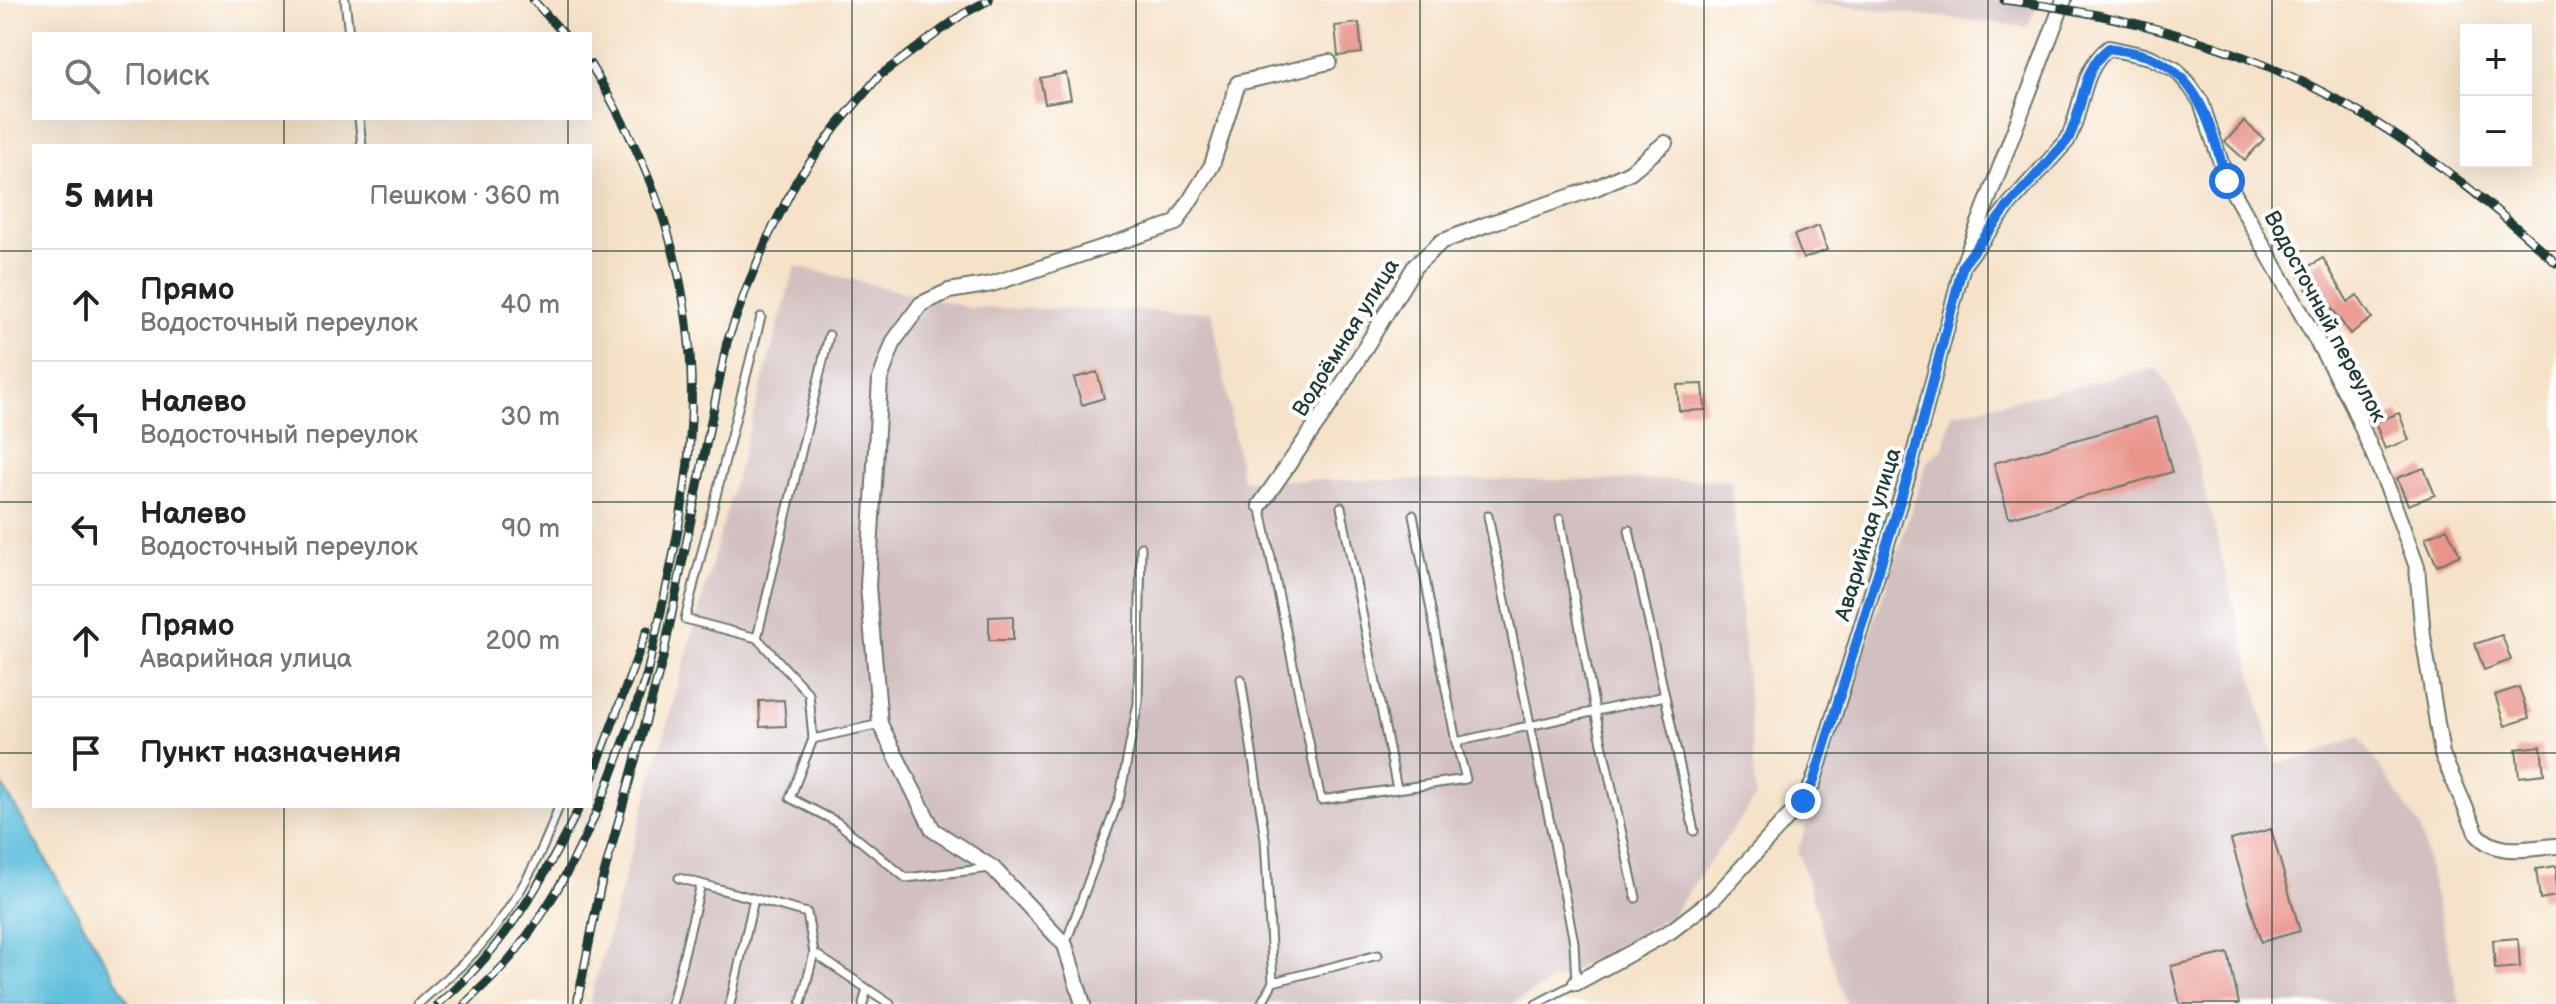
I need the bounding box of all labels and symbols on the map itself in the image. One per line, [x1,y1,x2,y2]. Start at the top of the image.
route start [2209,163,2245,199]
street label: Водосточный переулок [2257,206,2392,427]
street label: Водоёмная улица [1287,254,1406,422]
street label: Аварийная улица [1829,445,1908,625]
route end [1785,783,1821,819]

